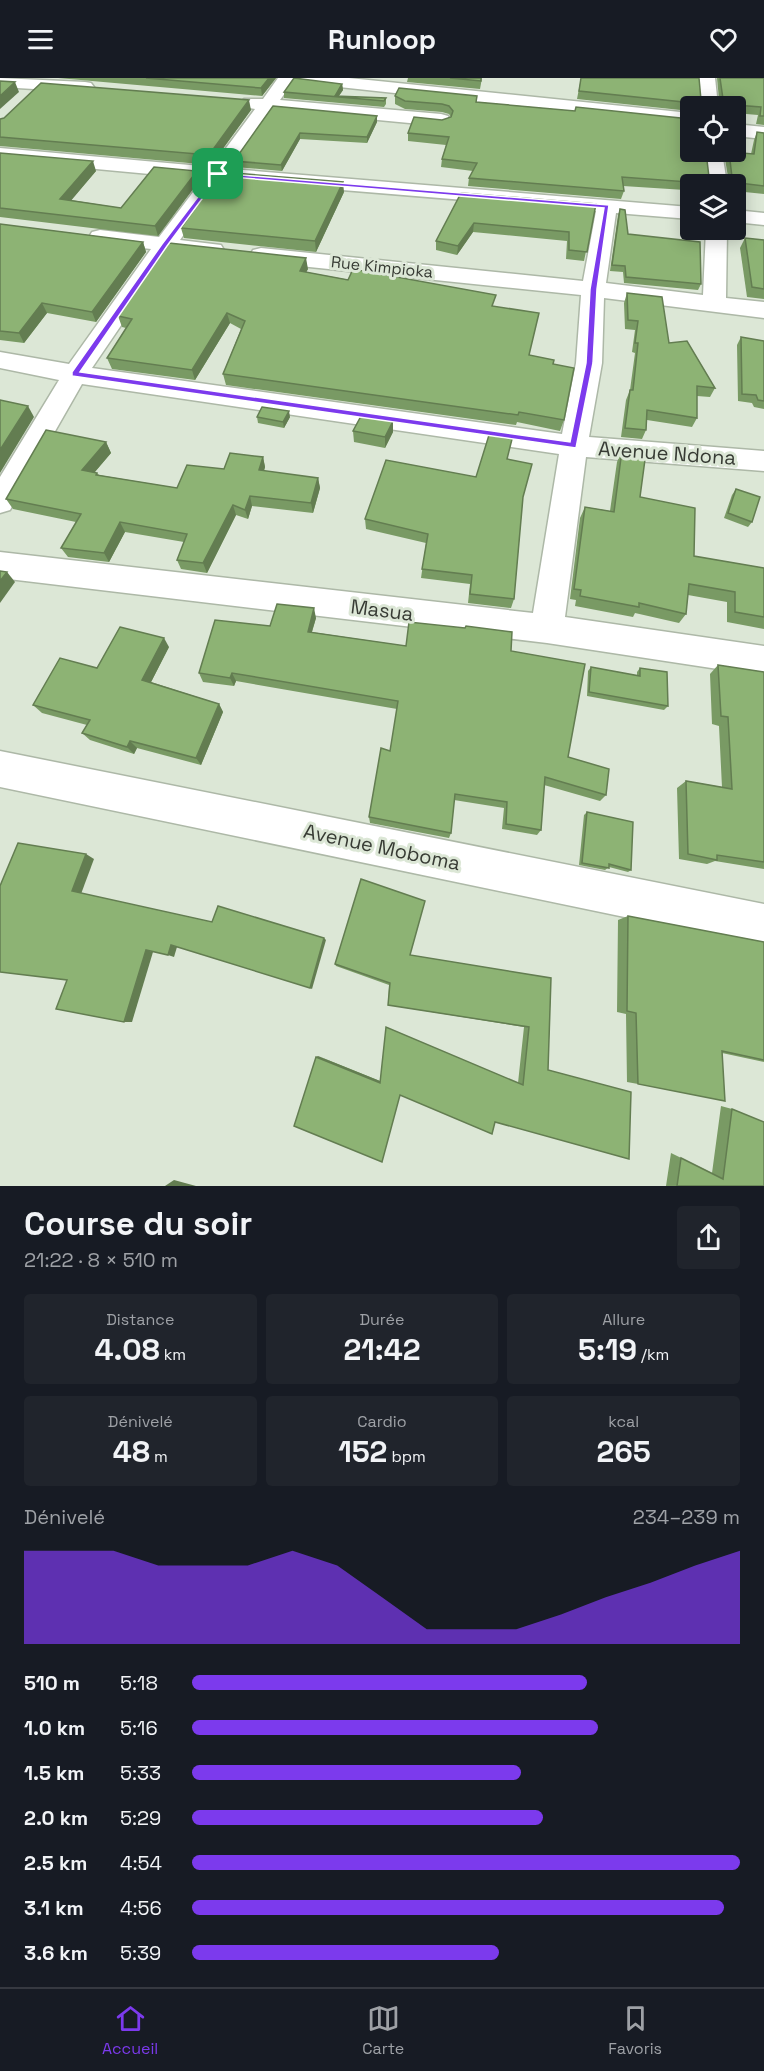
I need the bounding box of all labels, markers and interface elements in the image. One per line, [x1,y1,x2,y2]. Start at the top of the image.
text: Runloop [328,22,436,57]
icon: menu [24,23,57,56]
icon: heart [707,23,740,56]
map controls [680,96,746,240]
button: locate [680,96,746,162]
pin [192,148,243,199]
icon: arrive [201,157,234,190]
button: layers [680,174,746,240]
street label: Rue Kimpioka [330,251,434,283]
street label: Avenue Ndona [597,435,737,471]
street label: Masua [349,593,415,627]
street label: Avenue Moboma [301,818,463,876]
text: Course du soir [24,1203,252,1245]
button: share [677,1206,740,1269]
text: 21:22 · 8 × 510 m [24,1247,178,1273]
text: Distance [106,1309,174,1330]
text: Durée [359,1309,405,1330]
text: Allure [602,1309,645,1330]
text: 4.08 [95,1330,160,1369]
text: 21:42 [343,1330,421,1369]
text: 5:19 [578,1330,637,1369]
text: km [160,1344,186,1365]
text: /km [637,1344,669,1365]
text: Dénivelé [108,1411,173,1432]
text: Cardio [357,1411,407,1432]
text: kcal [608,1411,639,1432]
text: 48 [113,1432,150,1471]
text: 152 [338,1432,387,1471]
text: 265 [596,1432,651,1471]
text: m [150,1446,168,1467]
text: bpm [387,1446,426,1467]
text: Dénivelé [24,1504,105,1530]
text: 234–239 m [633,1504,740,1530]
text: 510 m [24,1670,80,1696]
text: 5:18 [120,1670,158,1696]
text: 1.0 km [24,1715,85,1741]
text: 5:16 [120,1715,158,1741]
text: 1.5 km [24,1760,84,1786]
text: 5:33 [120,1760,161,1786]
text: 2.0 km [24,1805,88,1831]
text: 5:29 [120,1805,161,1831]
text: 2.5 km [24,1850,87,1876]
text: 4:54 [120,1850,162,1876]
text: 3.1 km [24,1895,84,1921]
text: 4:56 [120,1895,162,1921]
text: 3.6 km [24,1940,88,1966]
text: 5:39 [120,1940,161,1966]
tab: Accueil [102,2002,158,2059]
tab: Carte [362,2002,404,2059]
tab: Favoris [608,2002,662,2059]

